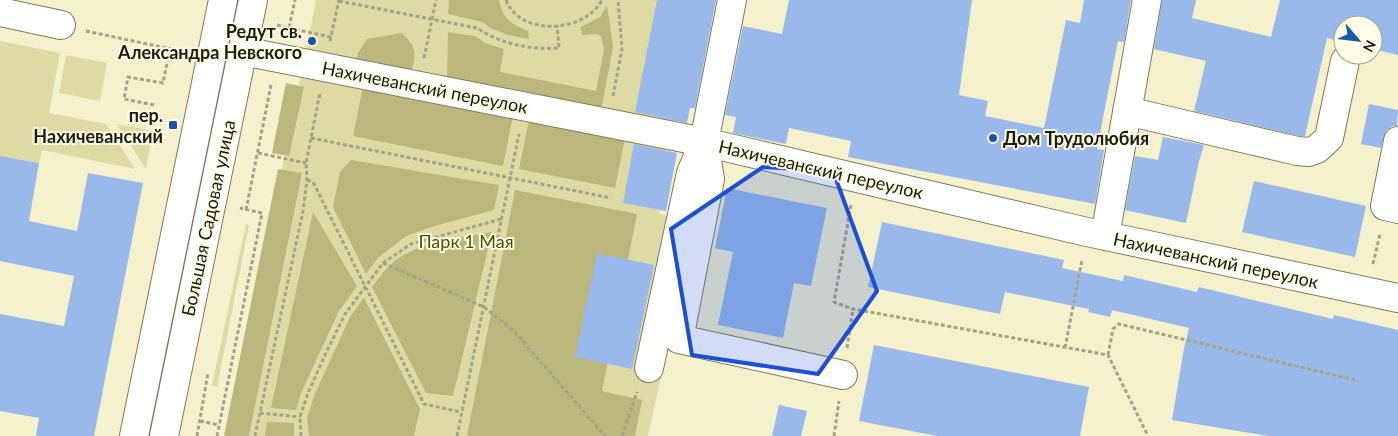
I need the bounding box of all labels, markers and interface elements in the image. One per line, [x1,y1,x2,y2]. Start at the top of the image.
north arrow [1333,15,1383,65]
place label: Редут св. Александра Невского [117,20,302,63]
marker: Редут св. Александра Невского [306,35,318,47]
text: N [1360,38,1380,55]
street label: Нахичеванский переулок [320,56,530,118]
place label: пер. Нахичеванский [33,104,163,147]
street label: Большая Садовая улица [176,118,240,318]
marker: пер. Нахичеванский [167,119,179,131]
place label: Дом Трудолюбия [1003,127,1149,149]
marker: Дом Трудолюбия [987,132,999,144]
street label: Нахичеванский переулок [717,135,926,203]
street label: Нахичеванский переулок [1111,227,1321,293]
park label: Парк 1 Мая [418,230,514,252]

